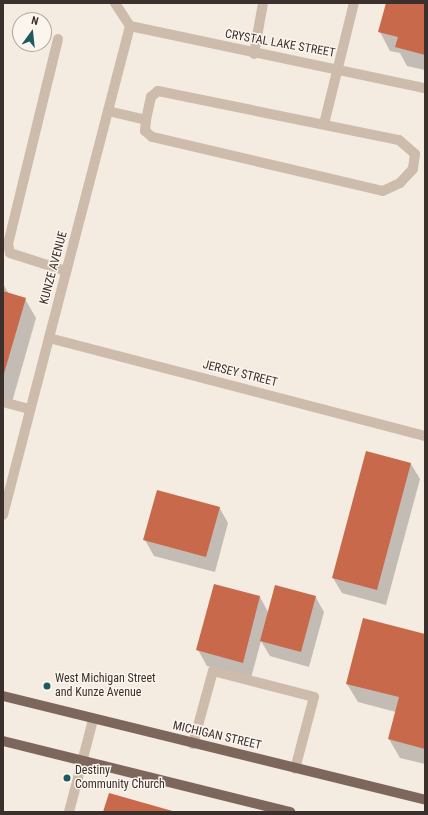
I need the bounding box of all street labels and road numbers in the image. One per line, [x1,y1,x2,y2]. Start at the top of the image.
street label: CRYSTAL LAKE STREET [224,27,336,61]
street label: KUNZE AVENUE [37,230,71,306]
street label: JERSEY STREET [201,358,279,390]
street label: MICHIGAN STREET [171,719,263,753]

